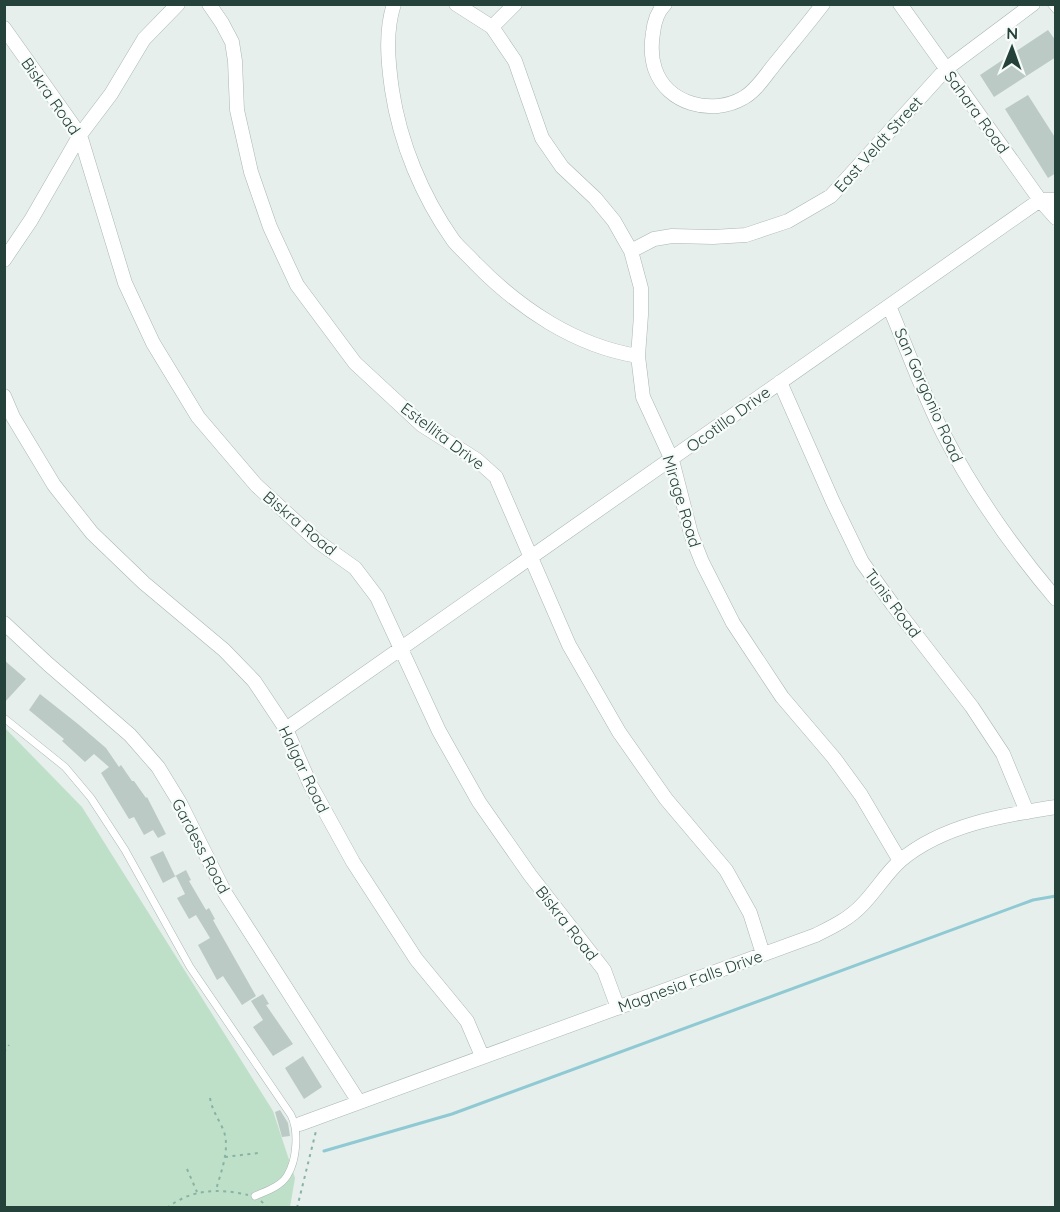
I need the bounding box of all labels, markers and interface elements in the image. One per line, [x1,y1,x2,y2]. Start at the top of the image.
north arrow [982,18,1042,78]
text: N [1006,23,1018,43]
street label: Biskra Road [17,54,85,138]
street label: Sahara Road [940,67,1014,157]
street label: East Veldt Street [830,92,926,196]
street label: San Gorgonio Road [890,325,968,465]
street label: Ocotillo Drive [682,382,774,456]
street label: Estellita Drive [397,398,489,474]
street label: Mirage Road [659,453,705,549]
street label: Biskra Road [259,487,341,559]
street label: Tunis Road [861,565,925,641]
street label: Halgar Road [274,722,334,816]
street label: Gardess Road [168,795,234,897]
street label: Biskra Road [532,882,602,964]
street label: Magnesia Falls Drive [615,946,765,1016]

